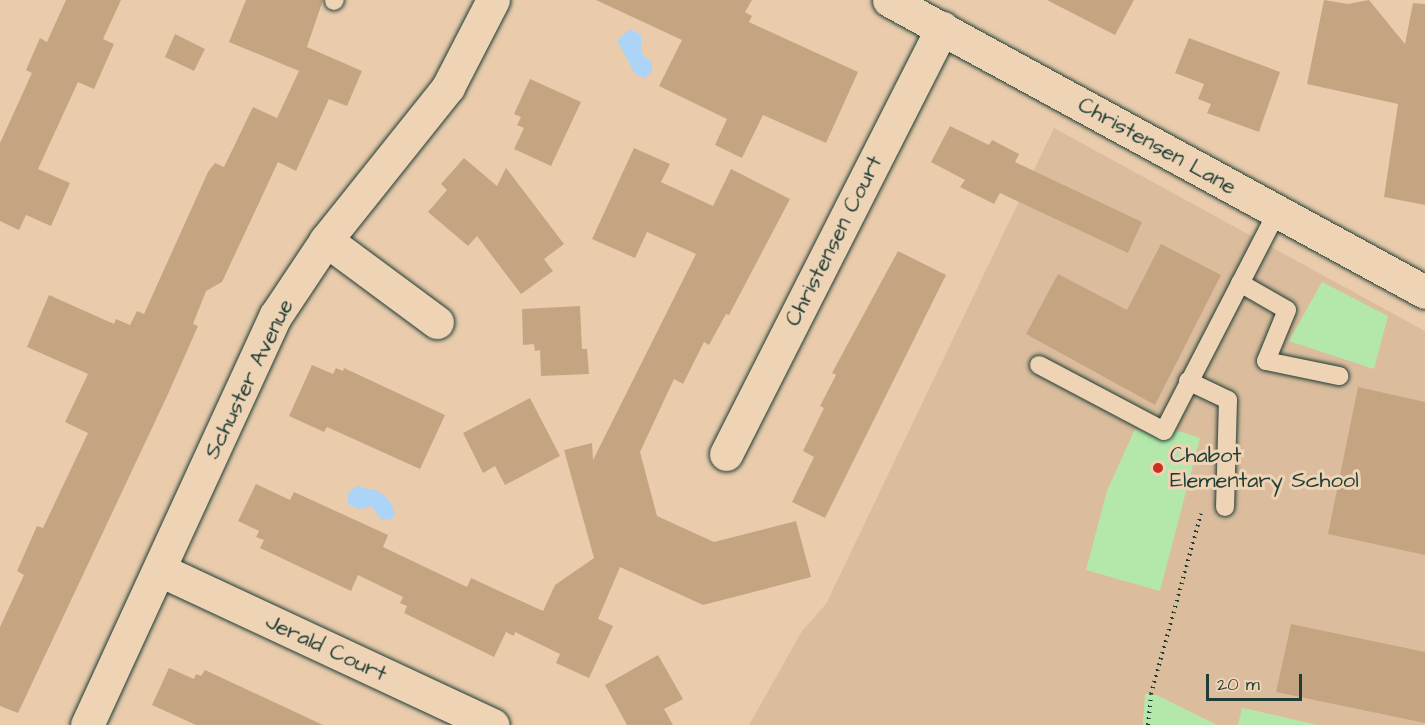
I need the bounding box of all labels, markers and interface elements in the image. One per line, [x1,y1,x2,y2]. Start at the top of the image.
street label: Christensen Lane [1073,92,1241,200]
street label: Christensen Court [780,151,888,331]
street label: Schuster Avenue [199,295,299,463]
place label: Chabot Elementary School [1170,442,1359,494]
marker: Chabot Elementary School [1151,461,1165,475]
street label: Jerald Court [261,608,391,688]
scale bar [1209,662,1305,700]
text: 20 m [1217,672,1260,697]

